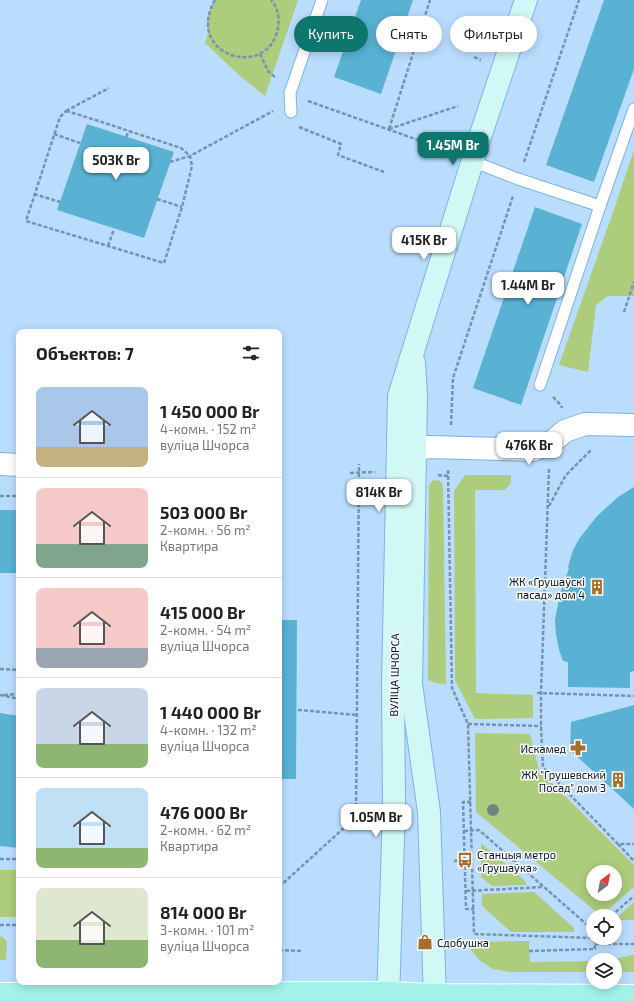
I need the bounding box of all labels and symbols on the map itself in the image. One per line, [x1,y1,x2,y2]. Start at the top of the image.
pin: 1.45M Br [412,132,494,166]
pin: 503K Br [79,147,153,181]
pin: 415K Br [387,227,461,261]
pin: 1.44M Br [487,272,569,306]
pin: 476K Br [492,432,566,466]
pin: 814K Br [342,479,416,513]
place label: ЖК «Грушаўскі пасад» дом 4 [509,575,585,601]
building icon: ЖК «Грушаўскі пасад» дом 4 [588,578,606,596]
street label: ВУЛІЦА ШЧОРСА [387,633,401,717]
pharmacy icon: Искамед [569,739,587,757]
place label: Искамед [521,742,567,755]
place label: ЖК "Грушевский Посад" дом 3 [521,768,606,794]
building icon: ЖК "Грушевский Посад" дом 3 [609,771,627,789]
pin: 1.05M Br [335,804,417,838]
place label: Станцыя метро «Грушаўка» [477,848,556,875]
bus stop icon: Станцыя метро «Грушаўка» [456,851,474,869]
north arrow [586,865,622,901]
shop icon: Сдобушка [416,933,434,951]
place label: Сдобушка [437,936,489,950]

